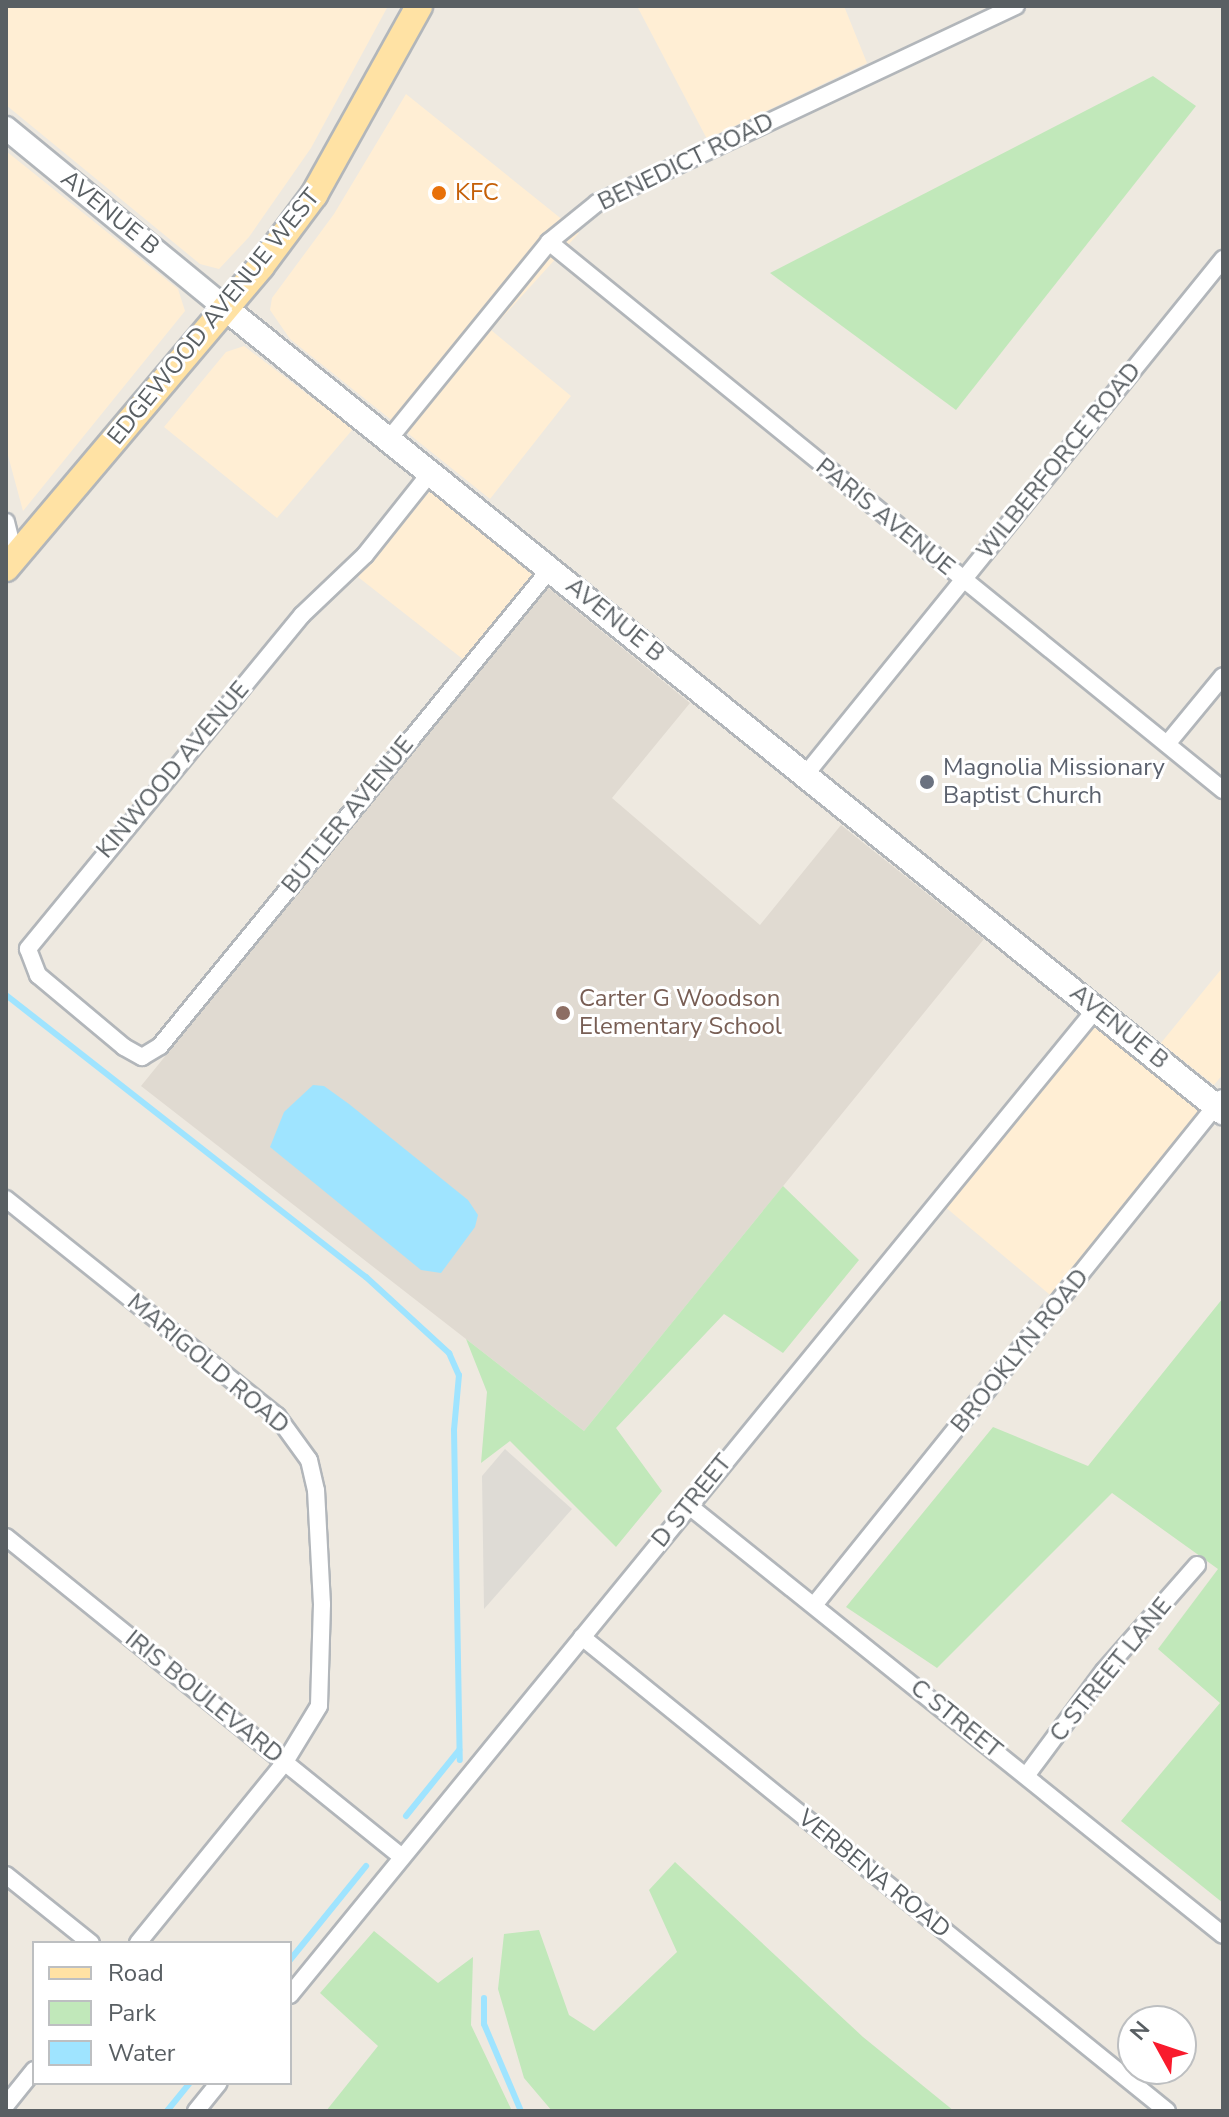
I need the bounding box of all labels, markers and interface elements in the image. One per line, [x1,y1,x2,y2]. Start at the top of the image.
street label: BENEDICT ROAD [593,107,779,217]
street label: AVENUE B [55,165,165,261]
place label: KFC [455,179,499,207]
street label: EDGEWOOD AVENUE WEST [102,183,326,451]
marker: KFC [430,184,448,202]
street label: WILBERFORCE ROAD [971,357,1147,565]
street label: PARIS AVENUE [810,452,960,582]
street label: AVENUE B [560,572,670,668]
street label: KINWOOD AVENUE [91,676,255,864]
street label: BUTLER AVENUE [276,731,420,899]
place label: Magnolia Missionary Baptist Church [943,754,1165,810]
marker: Magnolia Missionary Baptist Church [918,773,936,791]
street label: AVENUE B [1064,979,1174,1075]
place label: Carter G Woodson Elementary School [579,985,782,1041]
marker: Carter G Woodson Elementary School [554,1004,572,1022]
street label: BROOKLYN ROAD [945,1263,1095,1439]
street label: MARIGOLD ROAD [121,1288,295,1440]
street label: D STREET [646,1449,738,1553]
street label: C STREET LANE [1044,1592,1178,1748]
street label: IRIS BOULEVARD [119,1625,289,1769]
street label: C STREET [904,1673,1008,1765]
street label: VERBENA ROAD [792,1804,956,1944]
legend [32,1941,292,2085]
text: Road [108,1957,164,1989]
text: Park [108,1997,156,2029]
north arrow [1117,2005,1197,2085]
text: N [1123,2015,1157,2047]
text: Water [108,2037,175,2069]

